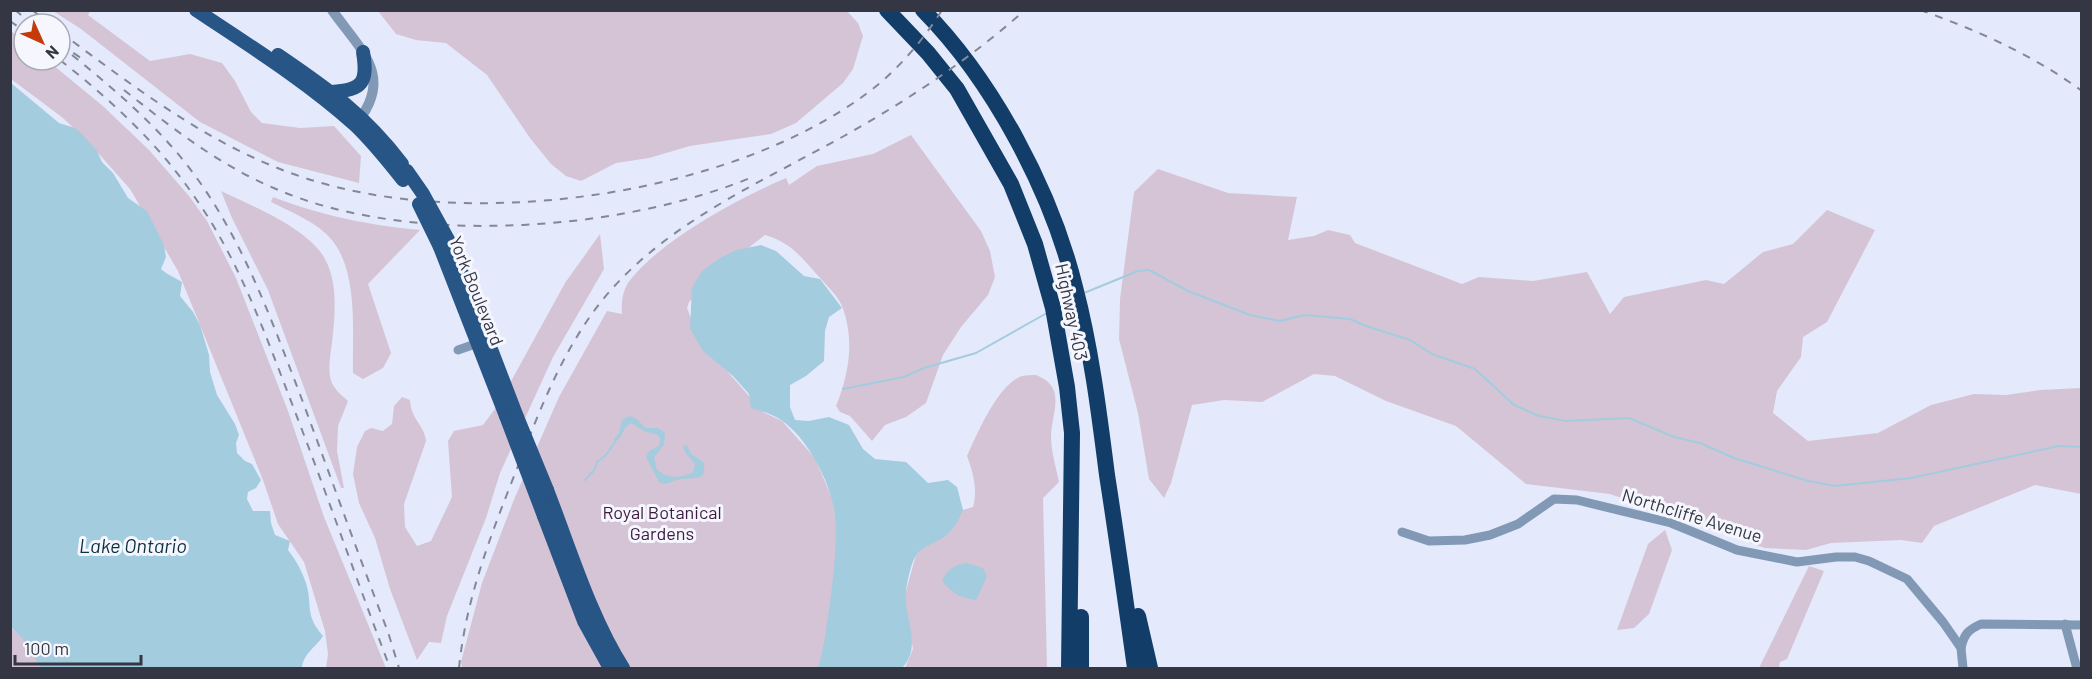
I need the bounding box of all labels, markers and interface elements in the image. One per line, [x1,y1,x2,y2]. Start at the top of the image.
north arrow [12,12,72,72]
text: N [42,42,63,63]
street label: York Boulevard [445,233,509,349]
street label: Highway 403 [1051,261,1093,362]
street label: Northcliffe Avenue [1620,483,1765,547]
park label: Royal Botanical Gardens [602,501,722,544]
water label: Lake Ontario [79,533,187,557]
scale bar [15,628,141,666]
text: 100 m [24,637,69,659]

